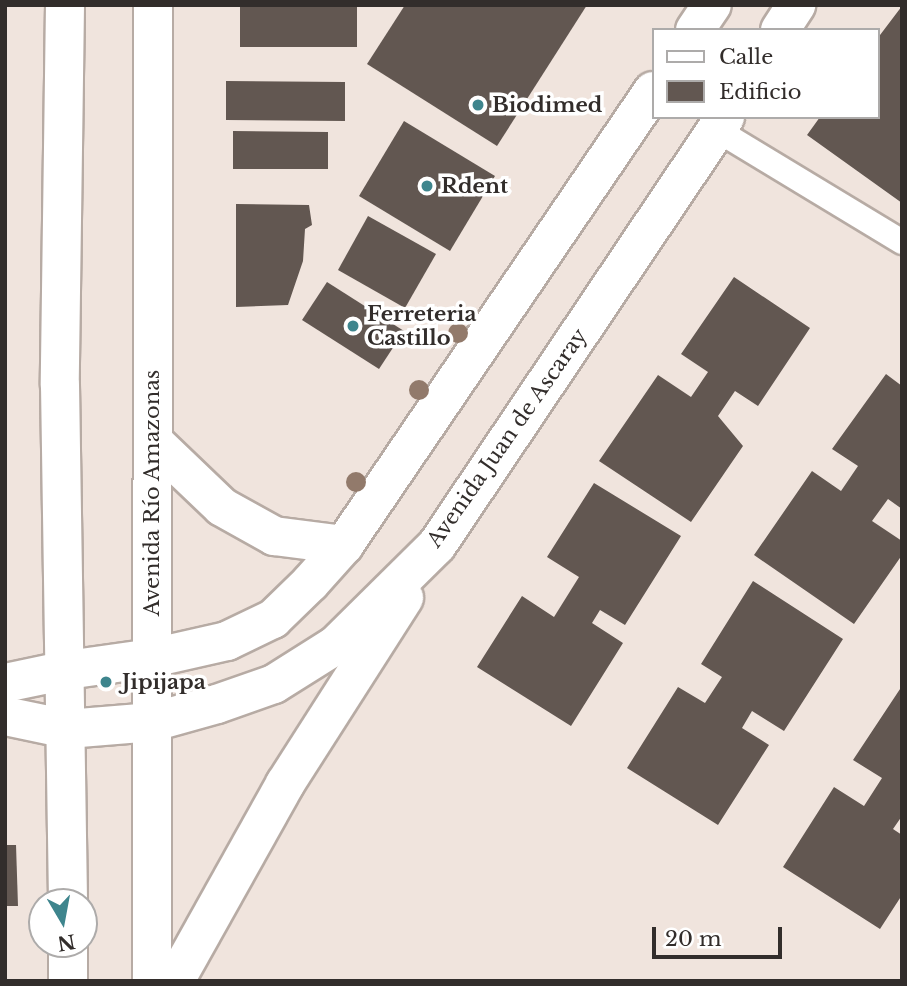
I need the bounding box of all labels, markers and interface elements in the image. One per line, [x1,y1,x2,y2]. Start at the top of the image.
legend [652,28,879,119]
text: Calle [719,44,773,70]
text: Edificio [719,79,801,105]
place label: Biodimed [492,92,602,118]
marker: Biodimed [470,97,486,113]
place label: Rdent [441,173,508,199]
marker: Rdent [419,178,435,194]
place label: Ferreteria Castillo [367,301,476,351]
marker: Ferreteria Castillo [345,318,361,334]
street label: Avenida Juan de Ascaray [421,323,593,553]
street label: Avenida Río Amazonas [139,369,165,617]
place label: Jipijapa [122,669,206,695]
marker: Jipijapa [96,672,116,692]
north arrow [28,888,98,958]
scale bar [655,912,785,956]
text: 20 m [665,926,722,952]
text: N [56,929,77,955]

